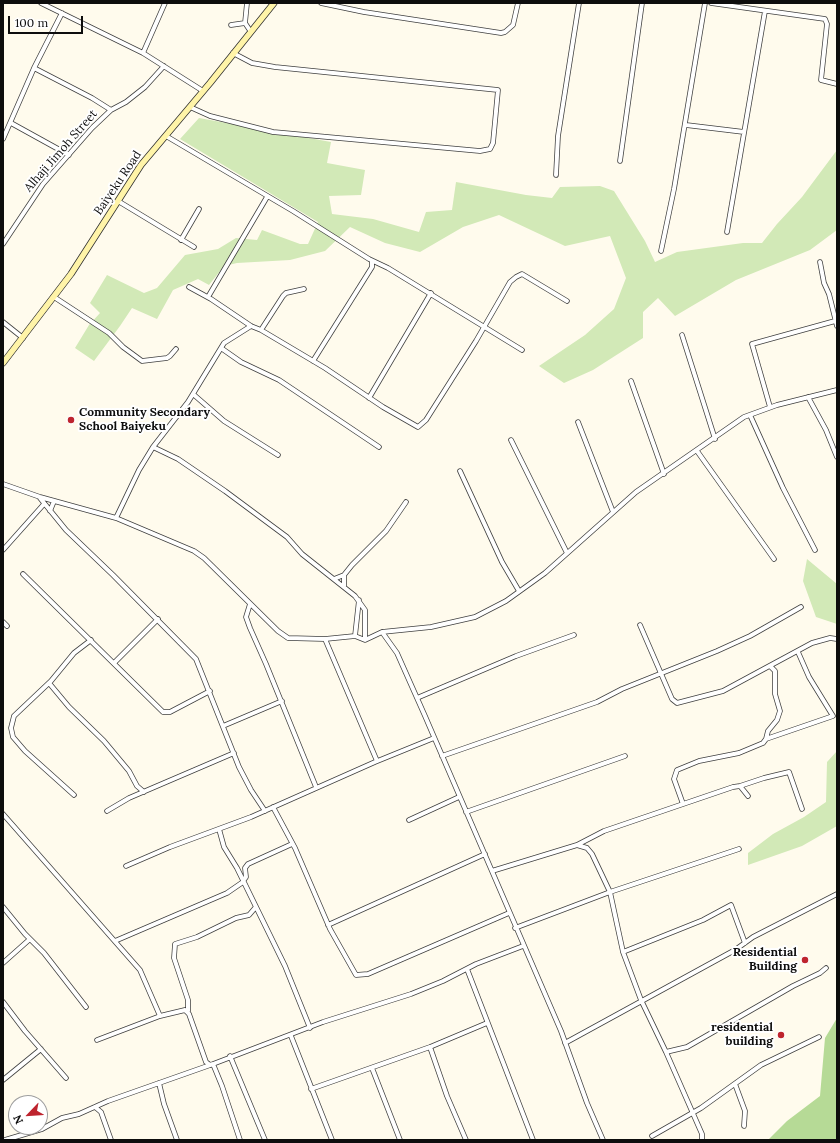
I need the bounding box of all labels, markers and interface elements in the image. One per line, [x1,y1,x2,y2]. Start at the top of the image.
scale bar [10,8,85,34]
text: 100 m [15,15,48,30]
street label: Alhaji Jimoh Street [22,107,100,195]
street label: Baiyeku Road [91,148,145,218]
place label: Community Secondary School Baiyeku [79,406,210,434]
marker: Community Secondary School Baiyeku [66,415,76,425]
place label: Residential Building [733,946,797,974]
marker: Residential Building [800,955,810,965]
place label: residential building [711,1021,773,1049]
marker: residential building [776,1030,786,1040]
north arrow [8,1095,48,1135]
text: N [10,1113,26,1126]

